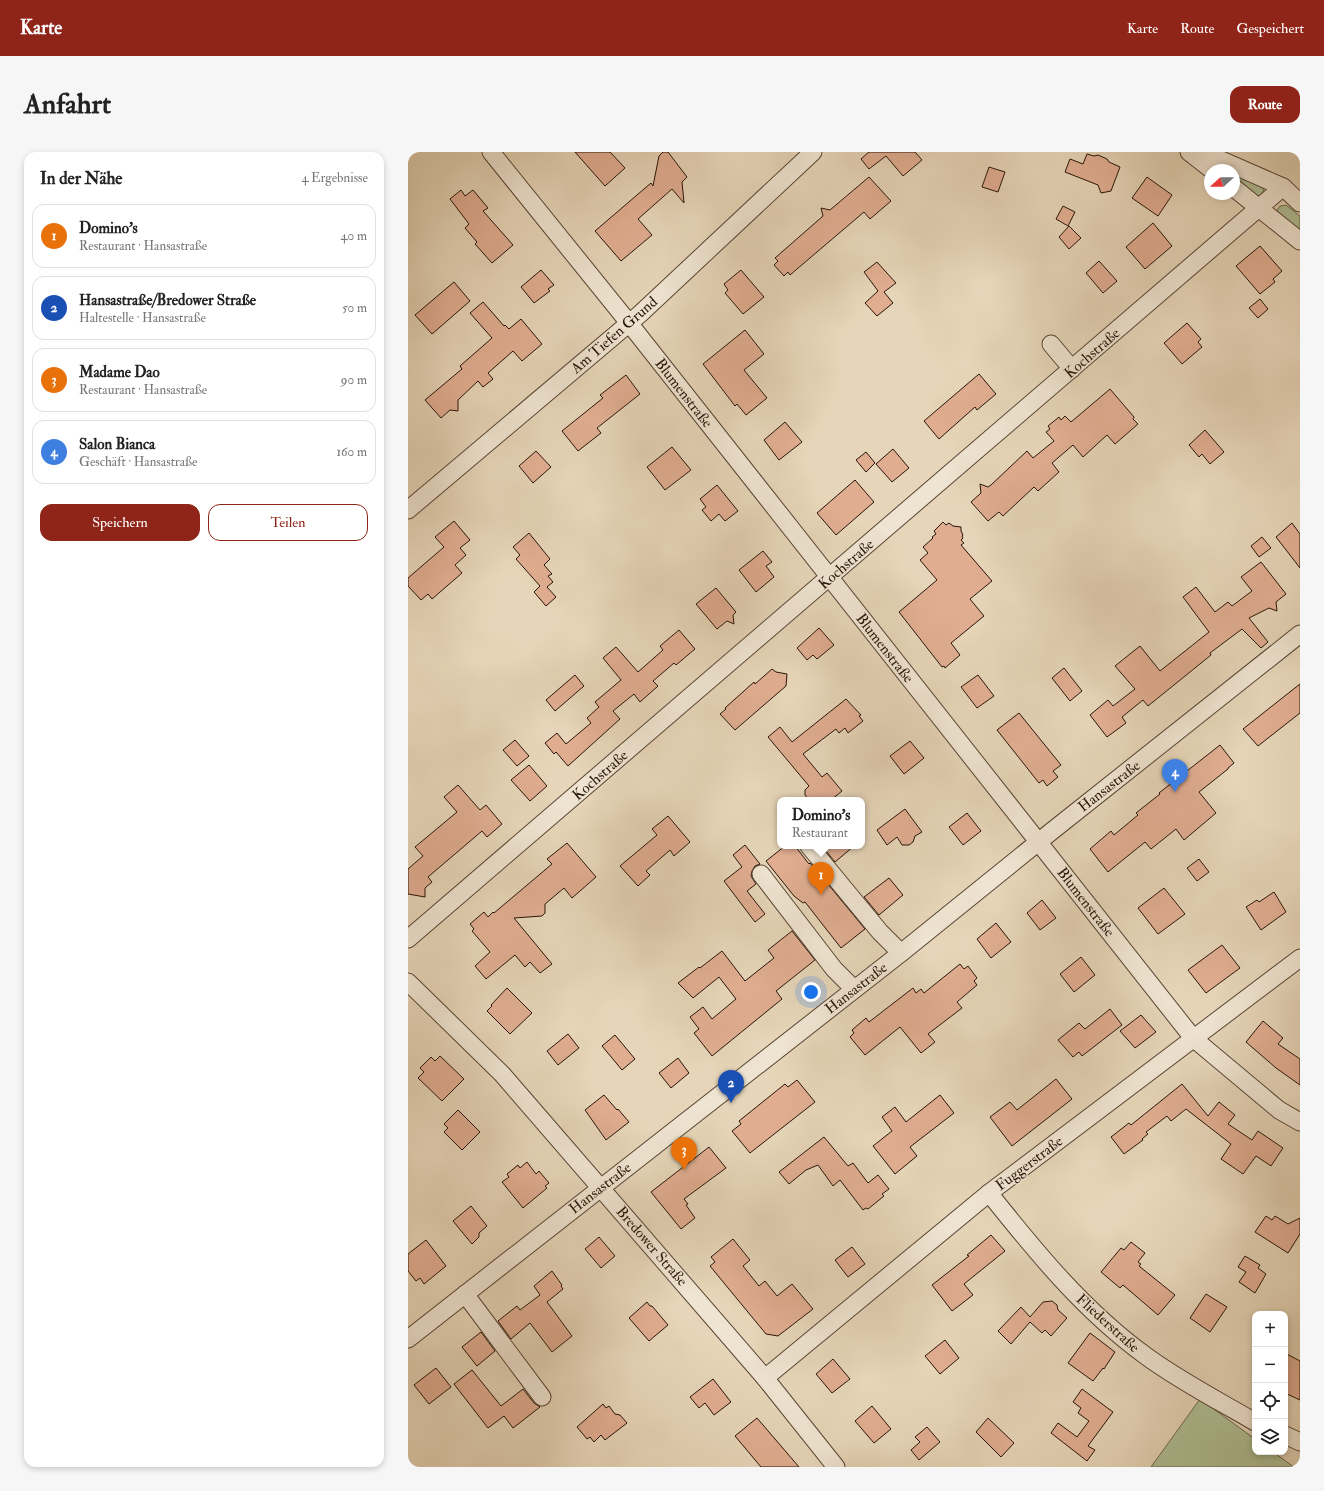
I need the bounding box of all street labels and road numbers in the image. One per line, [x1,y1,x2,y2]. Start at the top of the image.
street label: Am Tiefen Grund [566,292,662,379]
street label: Kochstraße [1061,324,1124,383]
street label: Blumenstraße [651,355,717,432]
street label: Kochstraße [815,535,878,594]
street label: Blumenstraße [852,610,918,687]
street label: Kochstraße [569,746,632,805]
street label: Hansastraße [1074,756,1144,817]
street label: Blumenstraße [1053,864,1119,941]
street label: Hansastraße [821,958,891,1019]
street label: Fuggerstraße [992,1132,1067,1195]
street label: Hansastraße [565,1158,635,1219]
street label: Bredower Straße [612,1203,691,1290]
street label: Fliederstraße [1072,1290,1143,1357]

